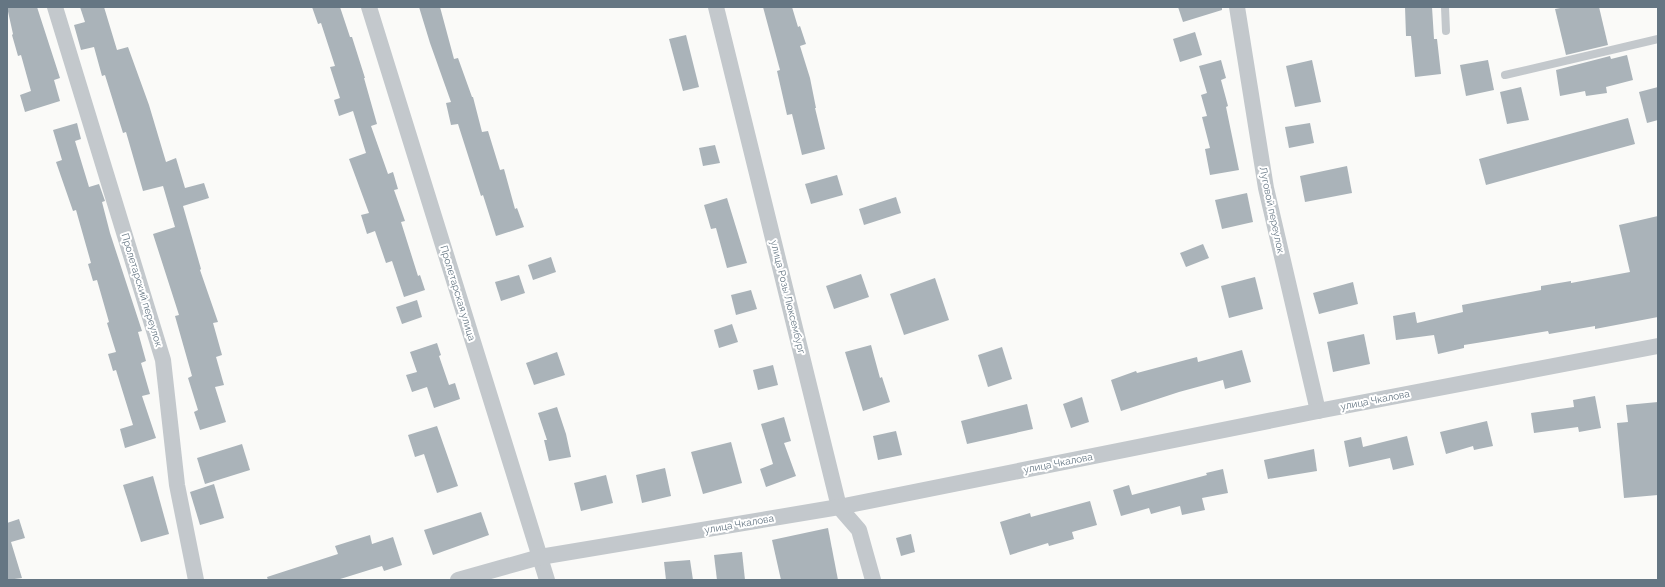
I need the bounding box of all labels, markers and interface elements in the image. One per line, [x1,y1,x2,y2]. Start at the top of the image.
street label: Луговой переулок [1257,166,1287,254]
street label: Пролетарский переулок [119,232,165,348]
street label: улица Розы Люксембург [769,239,807,355]
street label: Пролетарская улица [438,244,478,342]
street label: улица Чкалова [1339,388,1411,412]
street label: улица Чкалова [1022,451,1094,475]
street label: улица Чкалова [703,512,775,536]

